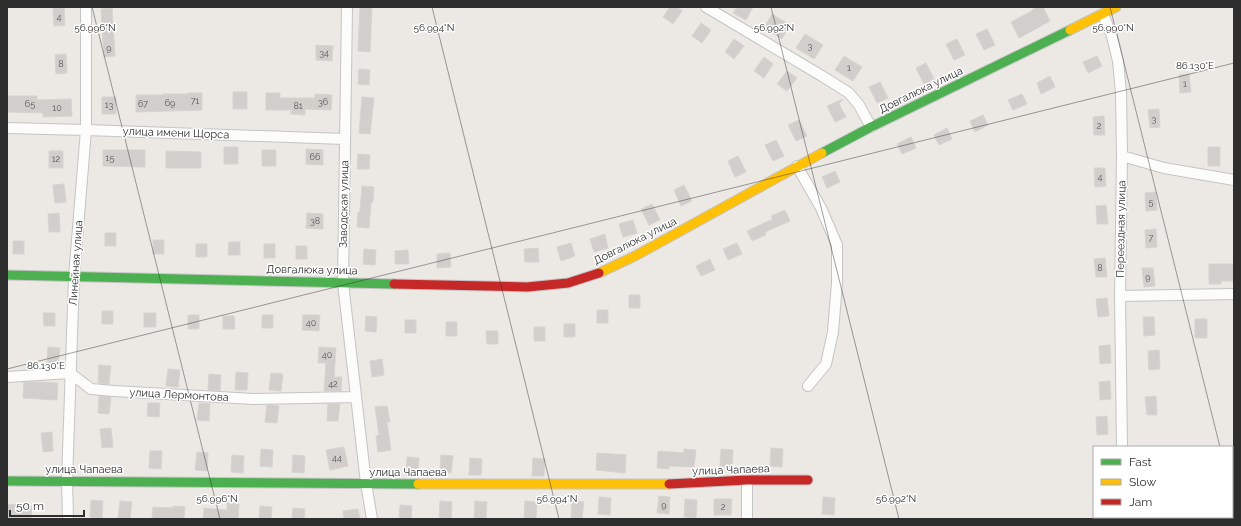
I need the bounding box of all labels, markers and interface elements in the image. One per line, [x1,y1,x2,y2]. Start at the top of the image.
house number: 4 [57,12,62,22]
text: 56.996°N [74,22,116,33]
text: 56.994°N [414,22,454,33]
text: 56.992°N [754,22,794,33]
text: 56.990°N [1092,22,1134,33]
house number: 3 [808,41,813,51]
house number: 9 [106,43,112,53]
house number: 34 [319,48,329,58]
house number: 8 [58,59,64,69]
text: 86.130°E [1176,60,1214,71]
house number: 1 [847,63,851,73]
street label: Довгалюка улица [877,64,965,116]
house number: 1 [1183,79,1187,89]
house number: 71 [191,96,199,106]
house number: 36 [318,97,329,107]
house number: 69 [165,98,175,108]
house number: 65 [25,99,35,109]
house number: 67 [138,99,148,109]
house number: 13 [105,100,114,110]
house number: 81 [293,101,303,111]
house number: 10 [52,103,62,113]
house number: 3 [1152,114,1157,124]
house number: 2 [1097,121,1102,131]
street label: улица имени Щорса [122,125,230,141]
house number: 66 [310,152,321,162]
house number: 15 [106,153,114,163]
house number: 12 [52,154,61,164]
street label: Заводская улица [337,160,351,248]
house number: 4 [1098,172,1103,182]
street label: Переездная улица [1114,180,1128,278]
house number: 5 [1149,197,1154,207]
street label: Довгалюка улица [591,214,679,268]
house number: 38 [310,216,320,226]
street label: Линейная улица [67,220,85,306]
house number: 7 [1149,233,1154,243]
street label: Довгалюка улица [266,263,358,277]
house number: 8 [1097,263,1103,273]
house number: 9 [1145,272,1151,282]
house number: 40 [306,318,317,328]
house number: 40 [322,350,333,360]
text: 86.130°E [27,360,65,371]
house number: 42 [328,379,338,389]
street label: улица Лермонтова [129,386,229,404]
legend [1093,446,1233,518]
house number: 44 [332,453,342,463]
text: Fast [1129,455,1152,469]
street label: улица Чапаева [692,462,770,478]
street label: улица Чапаева [45,463,123,476]
street label: улица Чапаева [369,466,447,479]
text: Slow [1129,475,1156,489]
scale bar [10,492,84,518]
text: 56.996°N [196,493,238,504]
text: 56.994°N [537,493,577,504]
text: 56.992°N [876,493,916,504]
text: Jam [1129,495,1152,509]
text: 50 m [16,499,44,513]
house number: 9 [661,500,667,510]
house number: 2 [721,502,726,512]

